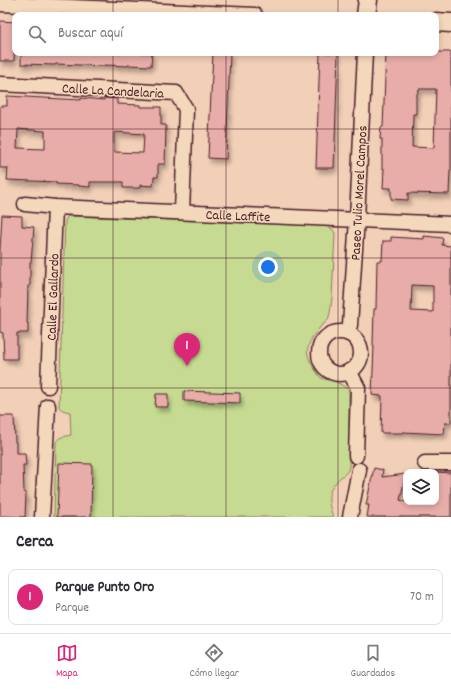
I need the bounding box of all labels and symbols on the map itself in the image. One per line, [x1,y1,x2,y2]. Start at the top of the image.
street label: Calle La Candelaria [61,79,165,105]
street label: Paseo Tulio Morel Campos [346,125,374,261]
street label: Calle Laffite [205,206,271,228]
street label: Calle El Gallardo [42,253,66,341]
your location [258,257,278,277]
pin: 1 [174,333,200,366]

